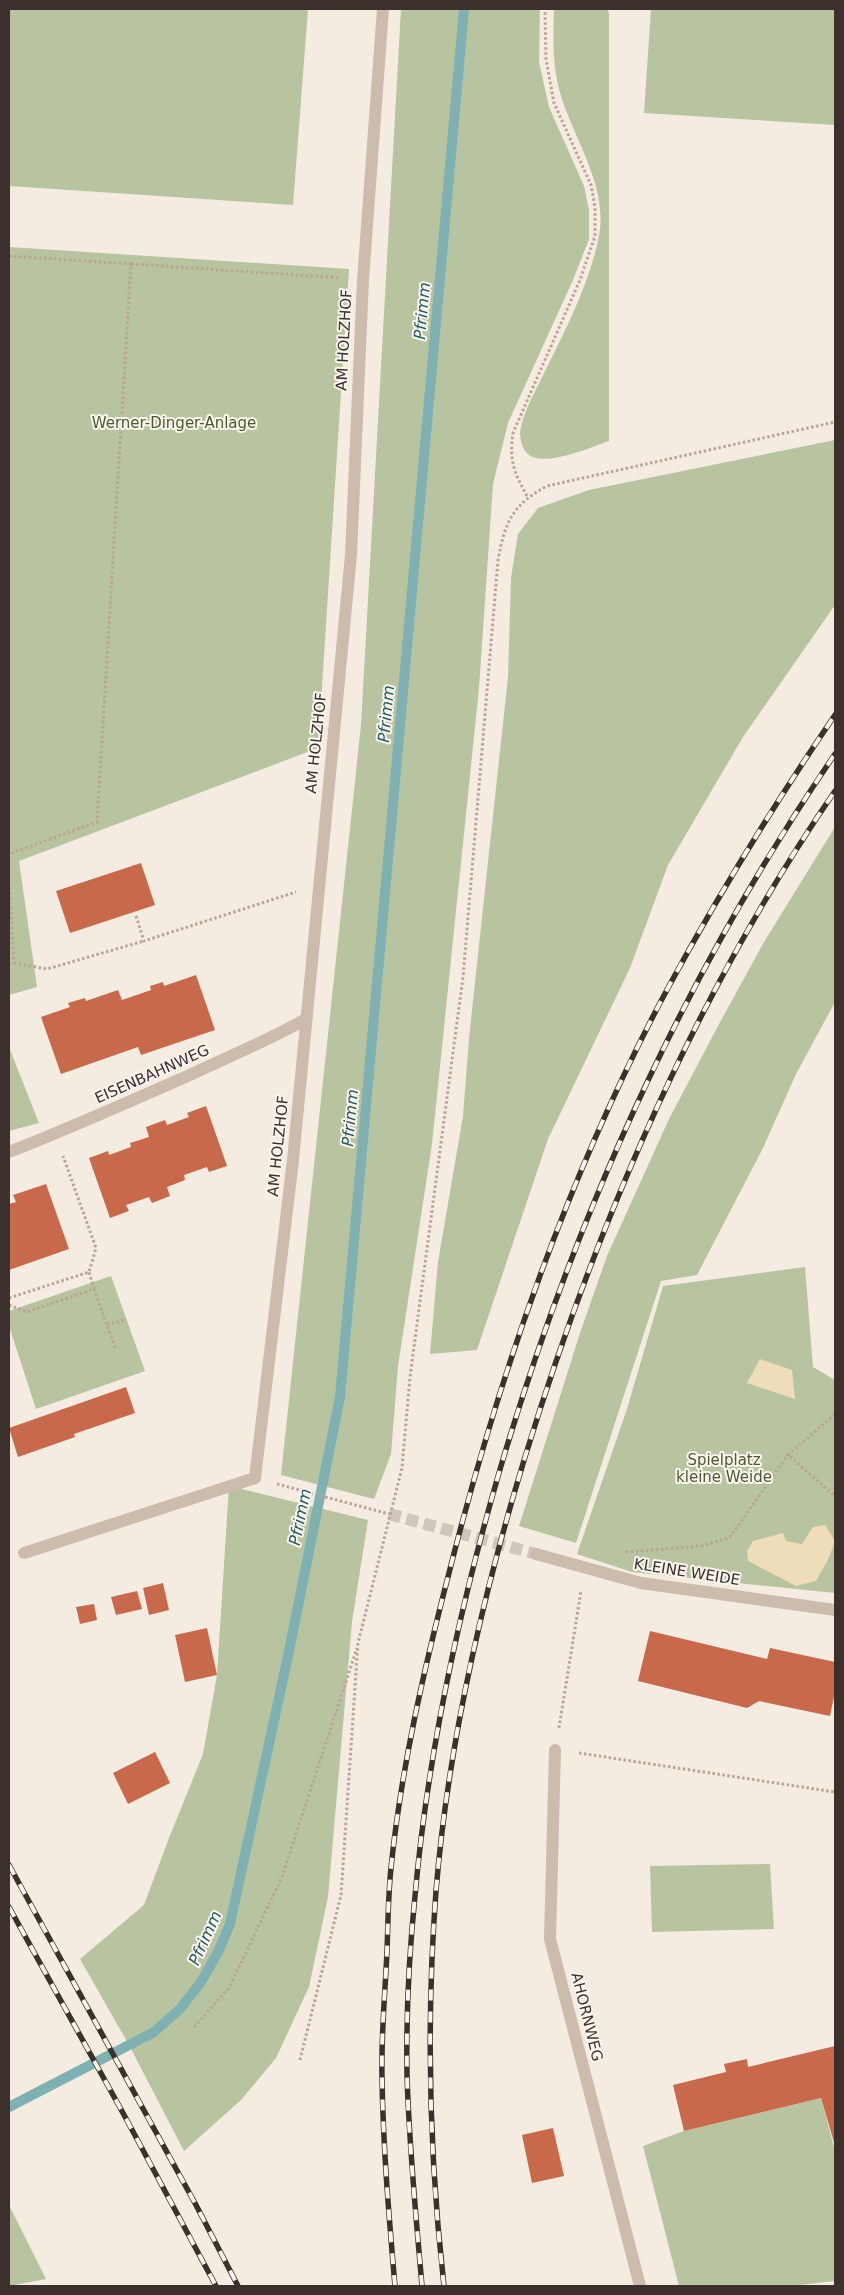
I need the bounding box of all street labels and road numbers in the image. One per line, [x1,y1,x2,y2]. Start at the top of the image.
street label: AM HOLZHOF [332,289,356,391]
street label: AM HOLZHOF [302,692,330,794]
street label: EISENBAHNWEG [92,1041,212,1107]
street label: AM HOLZHOF [264,1095,292,1197]
street label: KLEINE WEIDE [633,1555,741,1589]
street label: AHORNWEG [567,1971,607,2063]

